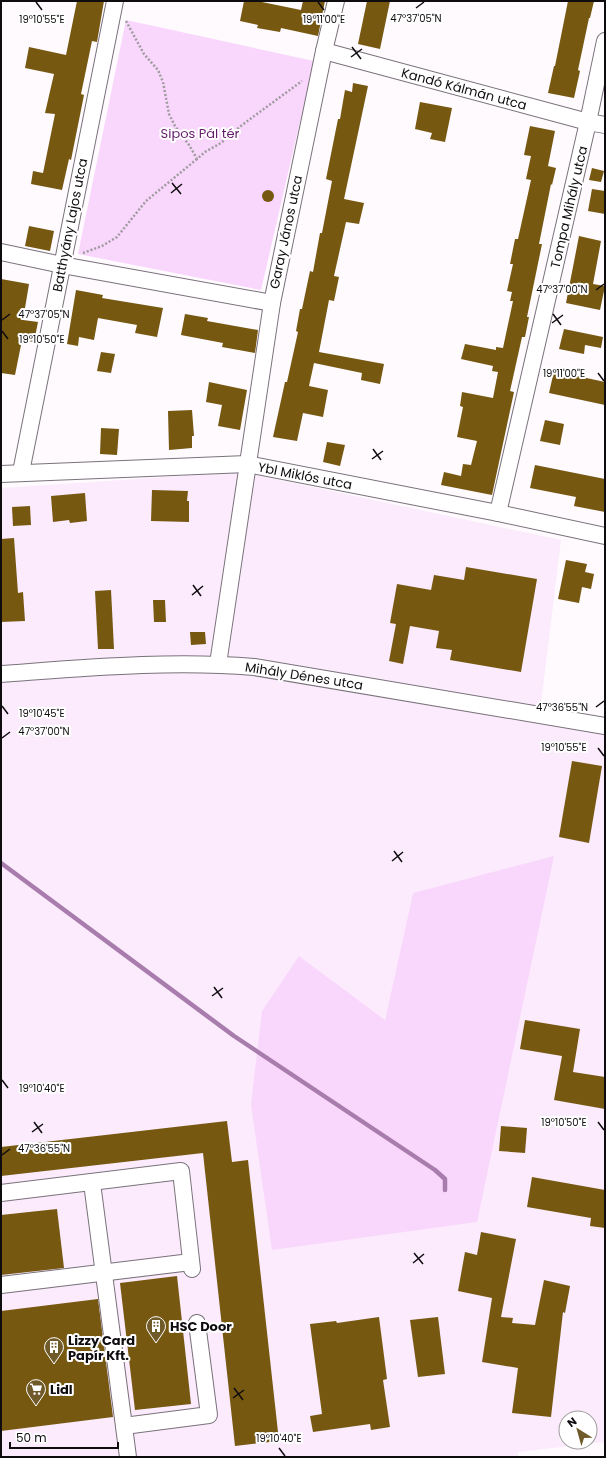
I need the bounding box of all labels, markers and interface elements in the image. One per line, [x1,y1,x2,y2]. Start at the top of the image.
text: 47°37'05"N [390,11,442,26]
text: 19°10'55"E [19,12,65,27]
text: 19°11'00"E [303,12,345,27]
street label: Kandó Kálmán utca [399,63,529,115]
park label: Sipos Pál tér [161,124,240,143]
street label: Tompa Mihály utca [546,144,592,270]
street label: Batthyány Lajos utca [48,157,92,293]
street label: Garay János utca [265,173,307,291]
text: 47°37'00"N [536,282,588,297]
text: 47°37'05"N [18,307,70,322]
text: 19°10'50"E [19,332,65,347]
text: 19°11'00"E [543,366,585,381]
street label: Ybl Miklós utca [256,458,354,494]
street label: Mihály Dénes utca [244,657,364,695]
text: 47°36'55"N [536,700,588,715]
text: 19°10'45"E [19,706,65,721]
text: 47°37'00"N [18,724,70,739]
text: 19°10'55"E [541,740,587,755]
text: 19°10'40"E [19,1081,65,1096]
text: 19°10'50"E [541,1115,587,1130]
text: 47°36'55"N [18,1141,70,1156]
building icon: HSC Door [145,1315,167,1343]
place label: HSC Door [170,1317,232,1336]
place label: Lizzy Card Papír Kft. [68,1331,135,1365]
building icon: Lizzy Card Papír Kft. [43,1336,65,1364]
supermarket icon: Lidl [25,1378,47,1406]
place label: Lidl [50,1380,73,1399]
north arrow [558,1410,598,1450]
text: N [564,1413,580,1431]
scale bar [10,1424,118,1450]
text: 50 m [16,1429,47,1446]
text: 19°10'40"E [256,1431,302,1446]

